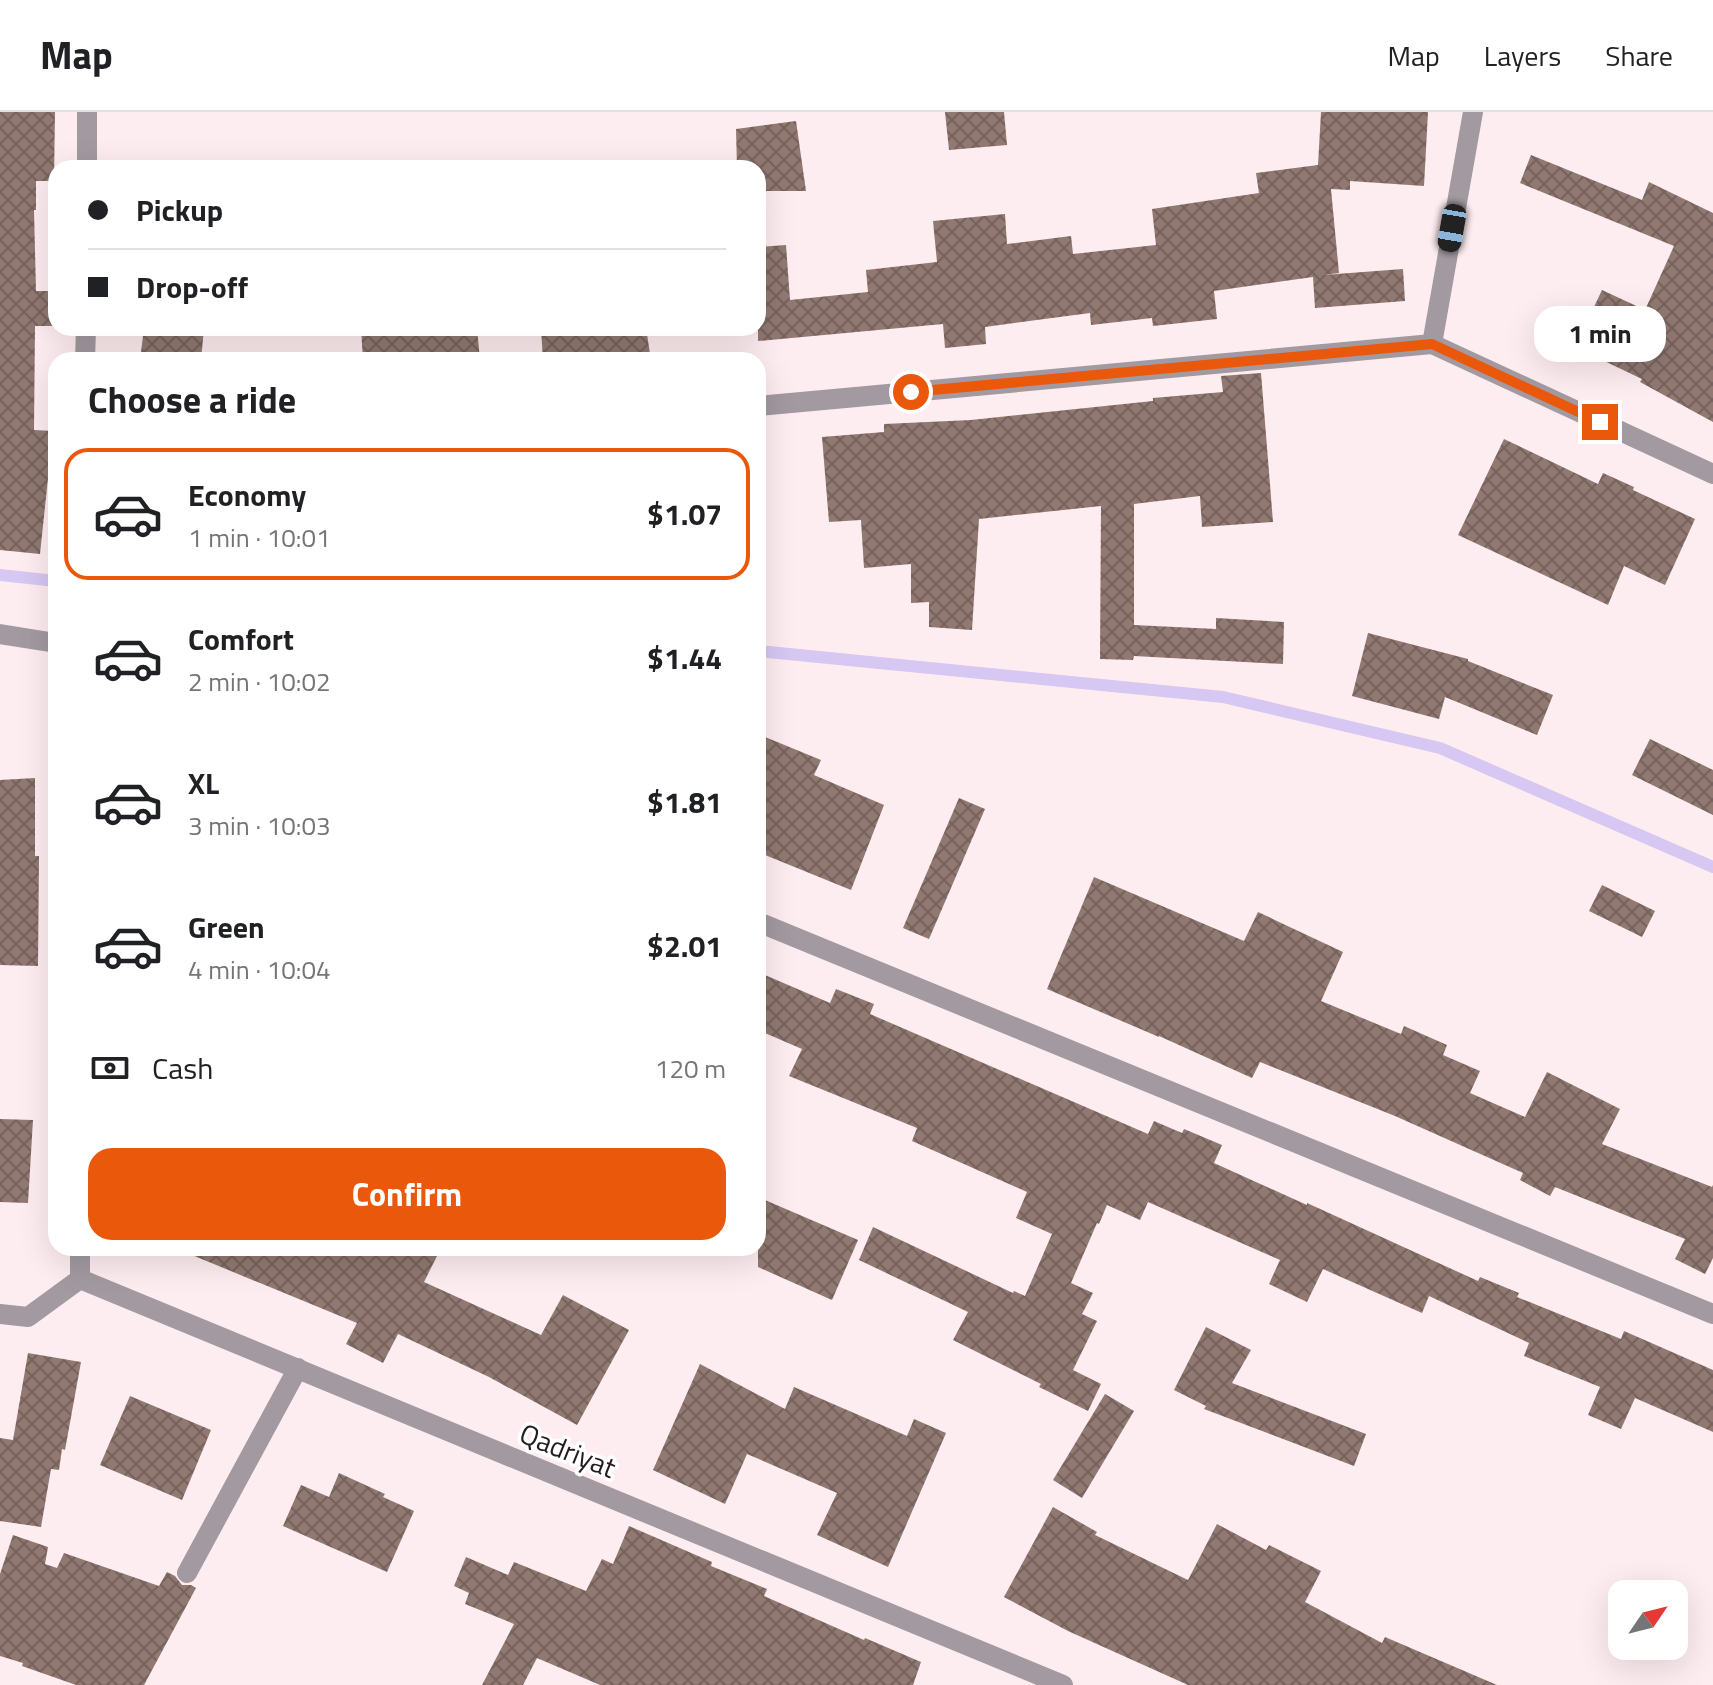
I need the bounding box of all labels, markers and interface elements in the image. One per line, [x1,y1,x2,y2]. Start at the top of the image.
text: Map [40,26,113,84]
text: Map [1387,34,1440,77]
text: Layers [1484,34,1561,77]
text: Share [1605,34,1673,77]
text: Pickup [136,187,223,233]
car [1436,202,1468,254]
text: Drop-off [136,264,248,310]
callout: 1 min [1534,306,1666,362]
text: 1 min [1568,314,1632,353]
text: Choose a ride [88,372,296,427]
route start [893,374,929,410]
route end [1582,404,1618,440]
text: Economy [188,472,306,518]
icon: car [92,478,164,550]
text: $1.07 [647,491,722,537]
text: 1 min · 10:01 [188,518,331,557]
text: Comfort [188,616,294,662]
icon: car [92,622,164,694]
text: $1.44 [647,635,722,681]
text: 2 min · 10:02 [188,662,331,701]
text: XL [188,760,219,806]
icon: car [92,766,164,838]
text: $1.81 [647,779,722,825]
text: 3 min · 10:03 [188,806,331,845]
text: Green [188,904,265,950]
icon: car [92,910,164,982]
text: $2.01 [647,923,722,969]
text: 4 min · 10:04 [188,950,331,989]
text: Cash [152,1045,213,1091]
icon: cash [88,1046,132,1090]
text: 120 m [655,1049,726,1088]
button: Confirm [88,1148,726,1240]
street label: Qadriyat [513,1411,623,1489]
north arrow [1608,1580,1688,1660]
map controls [1608,1580,1688,1660]

